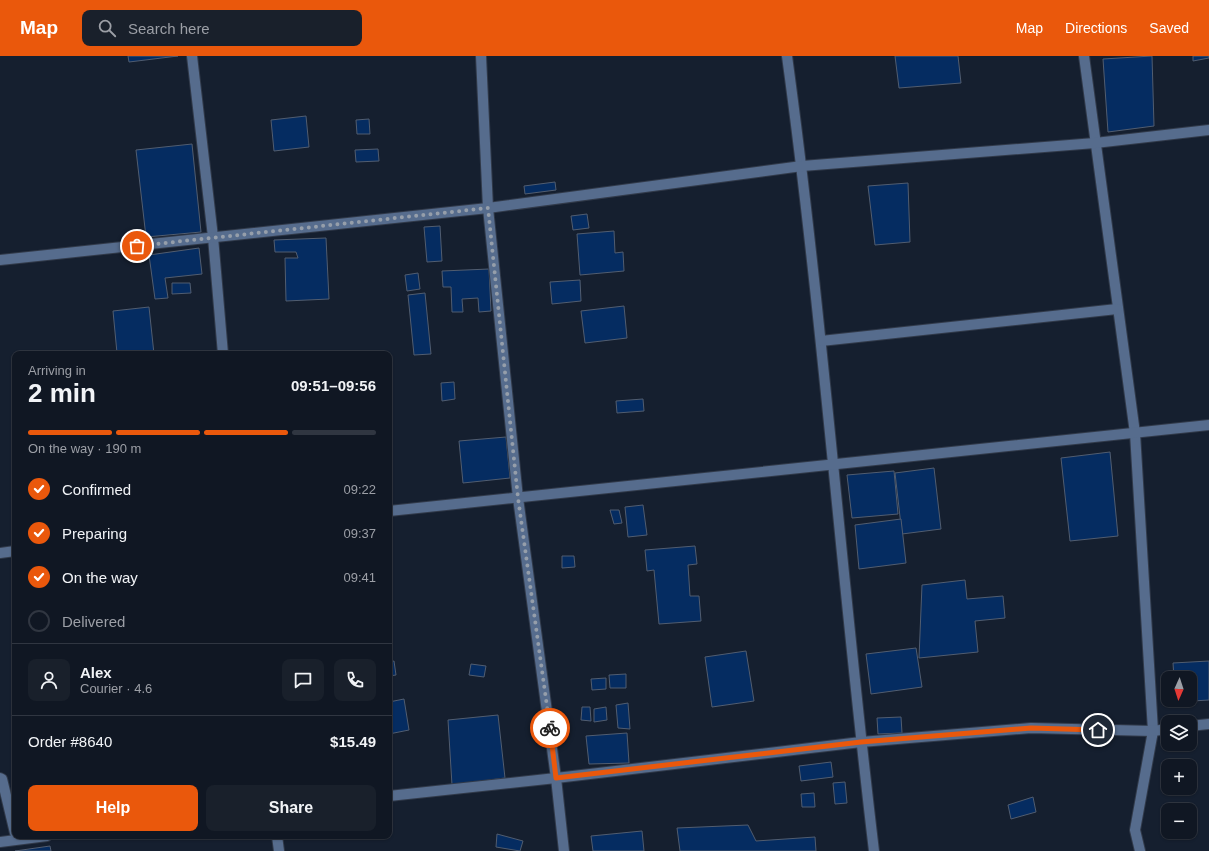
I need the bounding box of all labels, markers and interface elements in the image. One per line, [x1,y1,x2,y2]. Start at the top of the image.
search box [82,10,362,46]
text: Map [20,17,58,38]
icon: search [96,17,118,39]
text: Search here [128,20,210,37]
text: Map [1016,20,1043,36]
text: Directions [1065,20,1127,36]
text: Saved [1149,20,1189,36]
pin [120,229,154,263]
icon: bag [126,235,148,257]
text: Arriving in [28,363,86,378]
text: 09:51–09:56 [291,377,376,394]
text: 2 min [28,378,96,408]
text: On the way · 190 m [28,441,141,456]
icon: check [28,478,50,500]
text: Confirmed [62,481,131,498]
text: 09:22 [343,482,376,497]
icon: check [28,522,50,544]
text: Preparing [62,525,127,542]
text: 09:37 [343,526,376,541]
icon: check [28,566,50,588]
text: On the way [62,569,138,586]
text: 09:41 [343,570,376,585]
text: Delivered [62,613,125,630]
button: person [28,659,70,701]
button: chat [282,659,324,701]
button: phone [334,659,376,701]
text: Alex [80,664,112,681]
north arrow [1161,671,1197,707]
map controls [1161,671,1197,839]
text: Courier · 4.6 [80,681,152,696]
courier [530,708,570,748]
pin [1081,713,1115,747]
button: layers [1161,715,1197,751]
icon: bike [539,717,561,739]
icon: home [1087,719,1109,741]
text: Order #8640 [28,733,112,750]
text: $15.49 [330,733,376,750]
button: + [1161,759,1197,795]
button: Help [28,785,198,831]
button: Share [206,785,376,831]
button: − [1161,803,1197,839]

